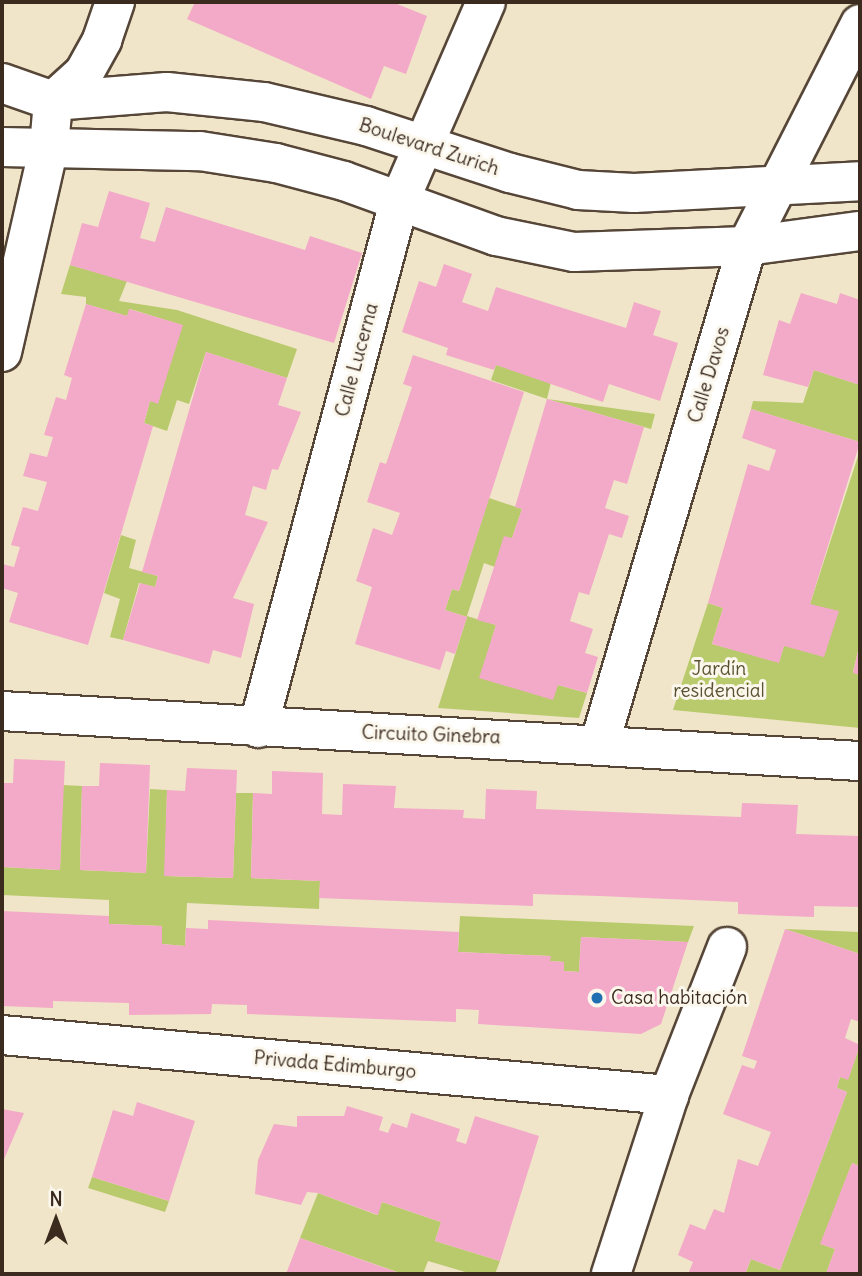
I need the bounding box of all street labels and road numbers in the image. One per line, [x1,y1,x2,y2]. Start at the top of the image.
street label: Boulevard Zurich [356,114,502,180]
street label: Calle Lucerna [331,301,383,419]
street label: Calle Davos [684,324,734,426]
street label: Circuito Ginebra [361,721,501,749]
street label: Privada Edimburgo [253,1047,417,1083]

